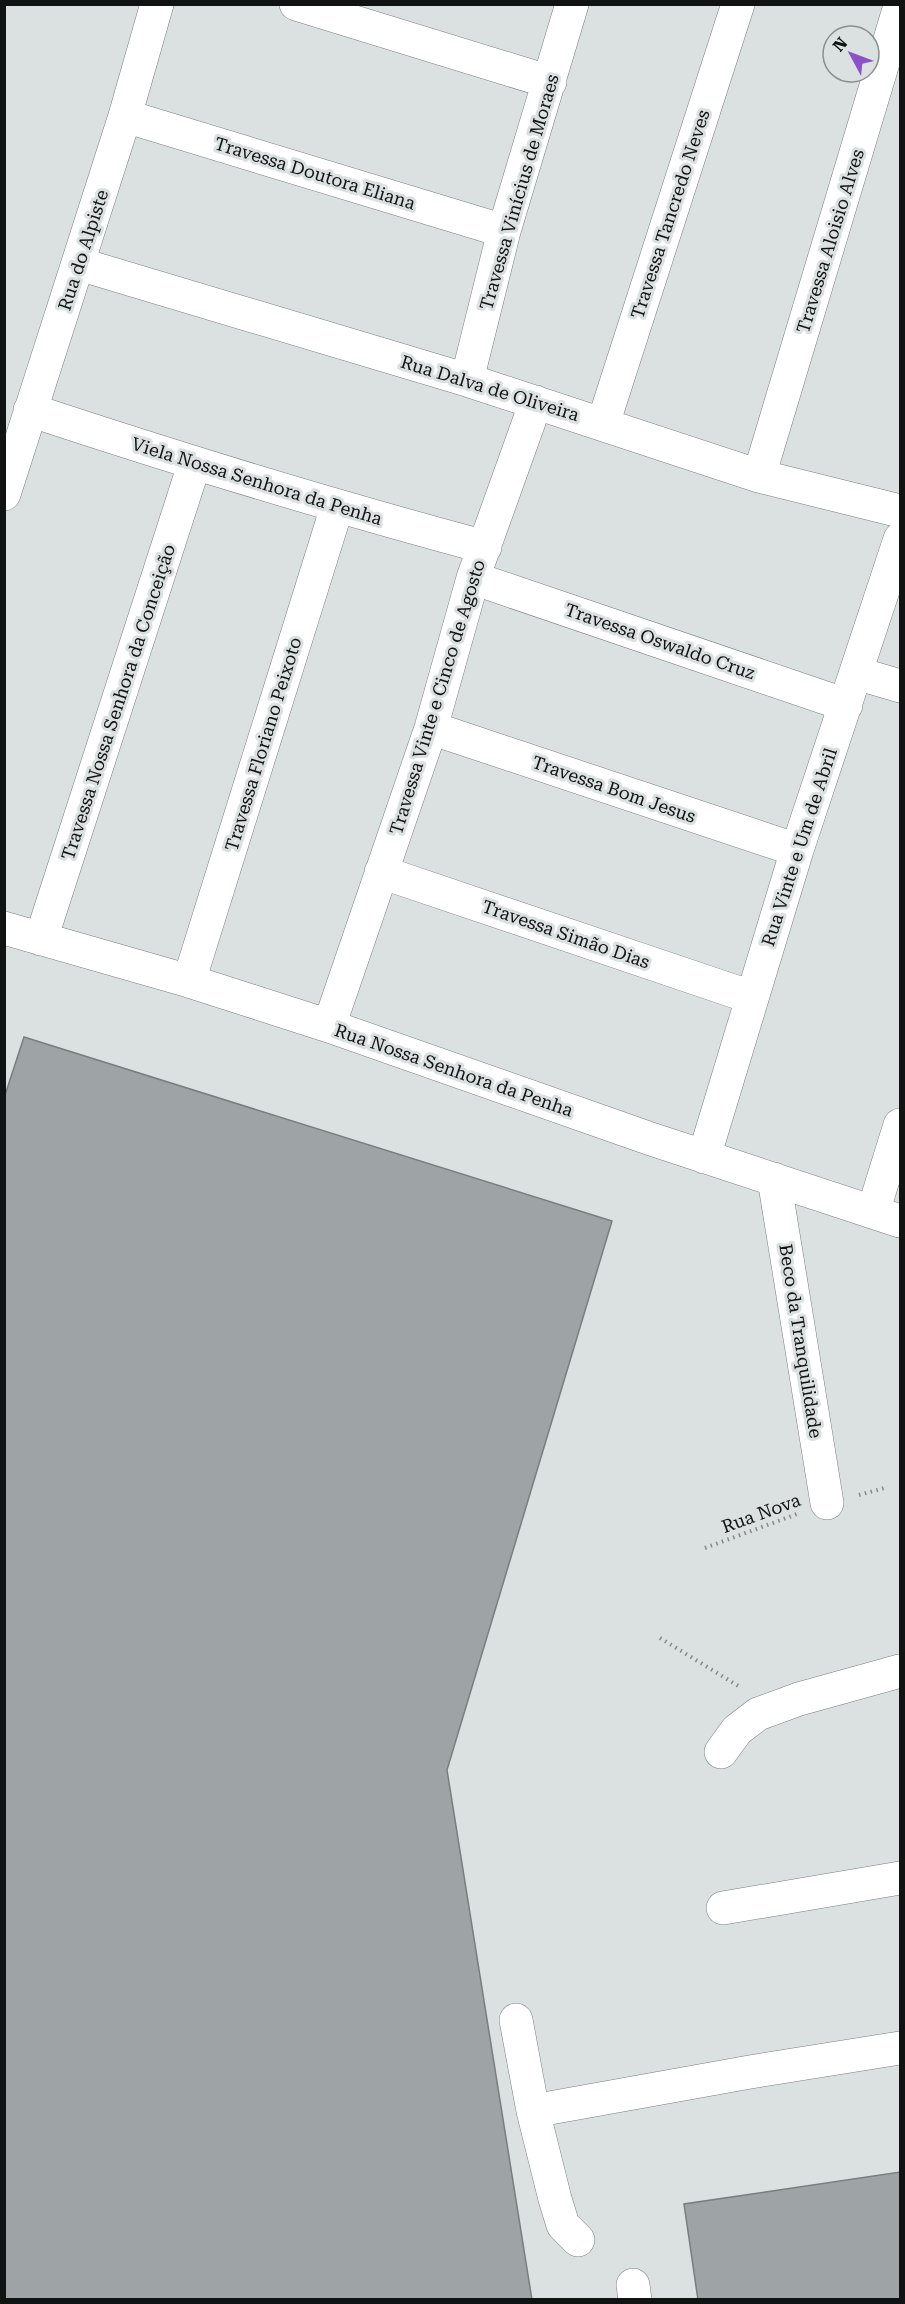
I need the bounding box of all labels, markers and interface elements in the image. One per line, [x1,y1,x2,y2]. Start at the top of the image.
north arrow [821,24,881,84]
text: N [829,34,851,55]
street label: Travessa Vinícius de Moraes [475,72,563,312]
street label: Travessa Tancredo Neves [626,107,714,321]
street label: Travessa Doutora Eliana [212,132,418,214]
street label: Travessa Aloisio Alves [792,146,868,336]
street label: Rua do Alpiste [54,187,112,313]
street label: Rua Dalva de Oliveira [398,351,582,425]
street label: Viela Nossa Senhora da Penha [129,433,385,529]
street label: Travessa Nossa Senhora da Conceição [57,541,179,863]
street label: Travessa Vinte e Cinco de Agosto [385,557,489,837]
street label: Travessa Oswaldo Cruz [562,599,758,684]
street label: Travessa Floriano Peixoto [220,634,306,854]
street label: Rua Vinte e Um de Abril [757,745,841,949]
street label: Travessa Bom Jesus [529,751,699,827]
street label: Travessa Simão Dias [479,895,653,973]
street label: Rua Nossa Senhora da Penha [332,1019,576,1121]
street label: Beco da Tranquilidade [775,1242,827,1440]
street label: Rua Nova [719,1489,804,1537]

